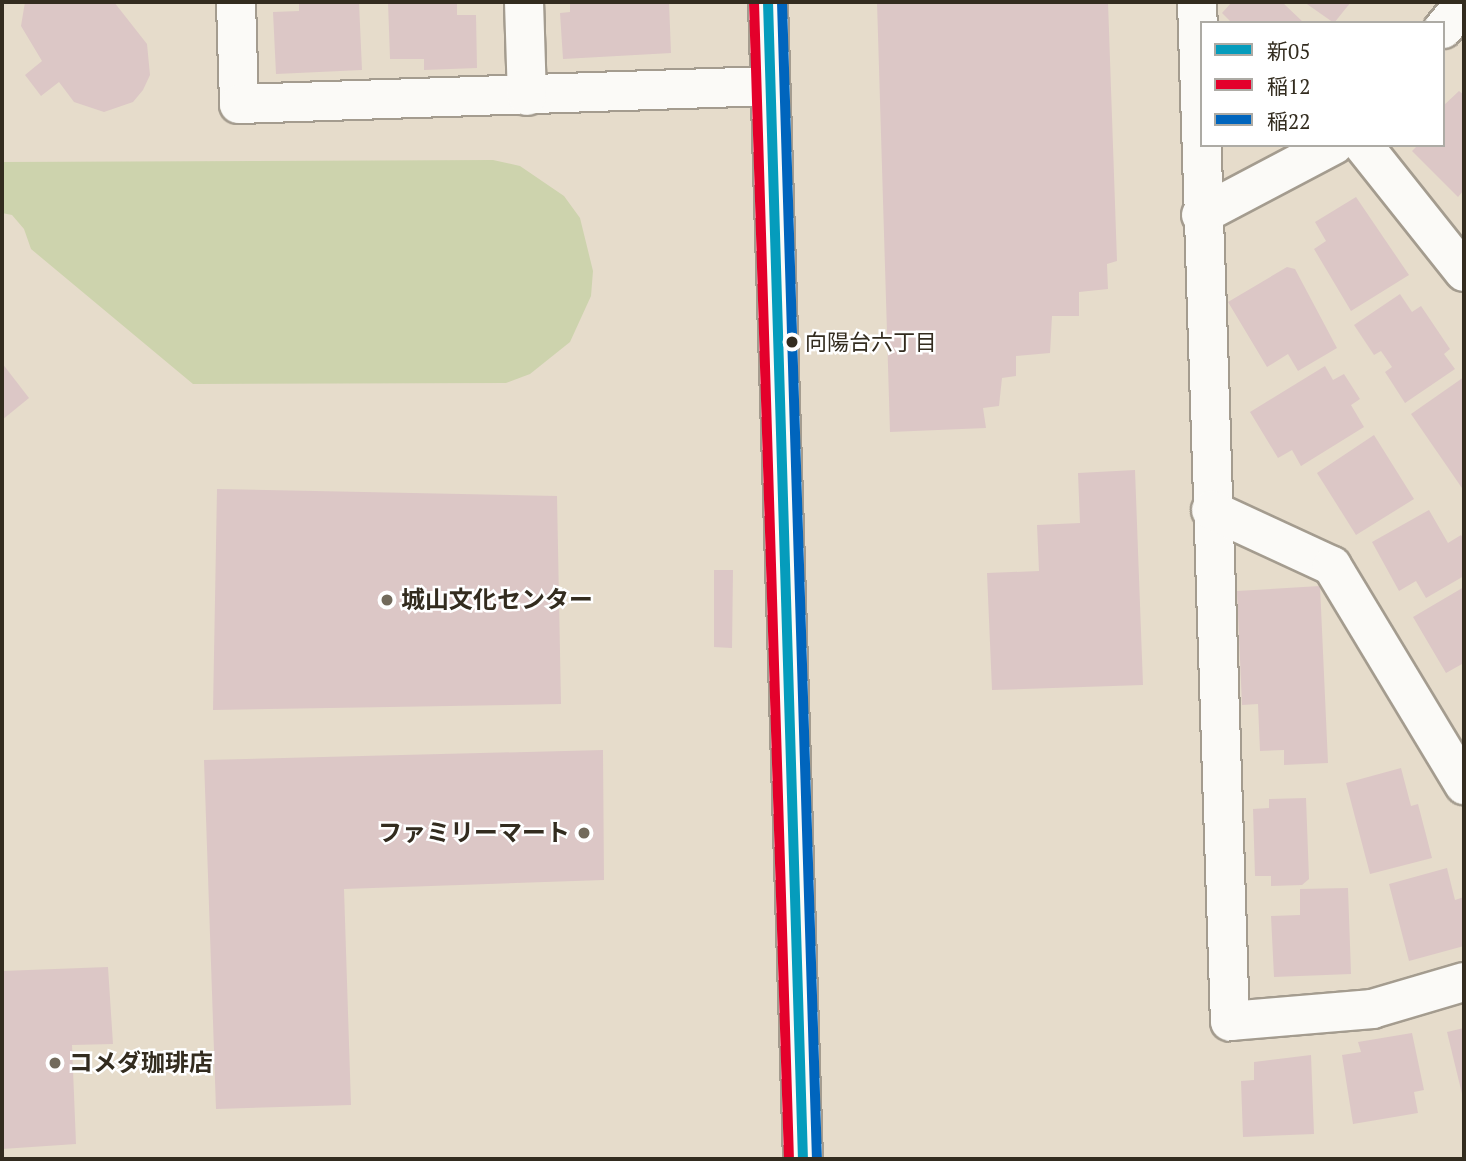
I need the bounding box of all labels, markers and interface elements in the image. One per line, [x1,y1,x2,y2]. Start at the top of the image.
legend [1200,21,1445,147]
text: 新05 [1267,37,1310,65]
text: 稲12 [1267,72,1310,100]
text: 稲22 [1267,107,1310,135]
place label: 向陽台六丁目 [805,329,937,355]
marker: 向陽台六丁目 [785,335,799,349]
place label: 城山文化センター [401,586,593,614]
marker: 城山文化センター [379,592,395,608]
place label: ファミリーマート [378,819,570,847]
marker: ファミリーマート [576,825,592,841]
place label: コメダ珈琲店 [69,1049,213,1077]
marker: コメダ珈琲店 [47,1055,63,1071]

